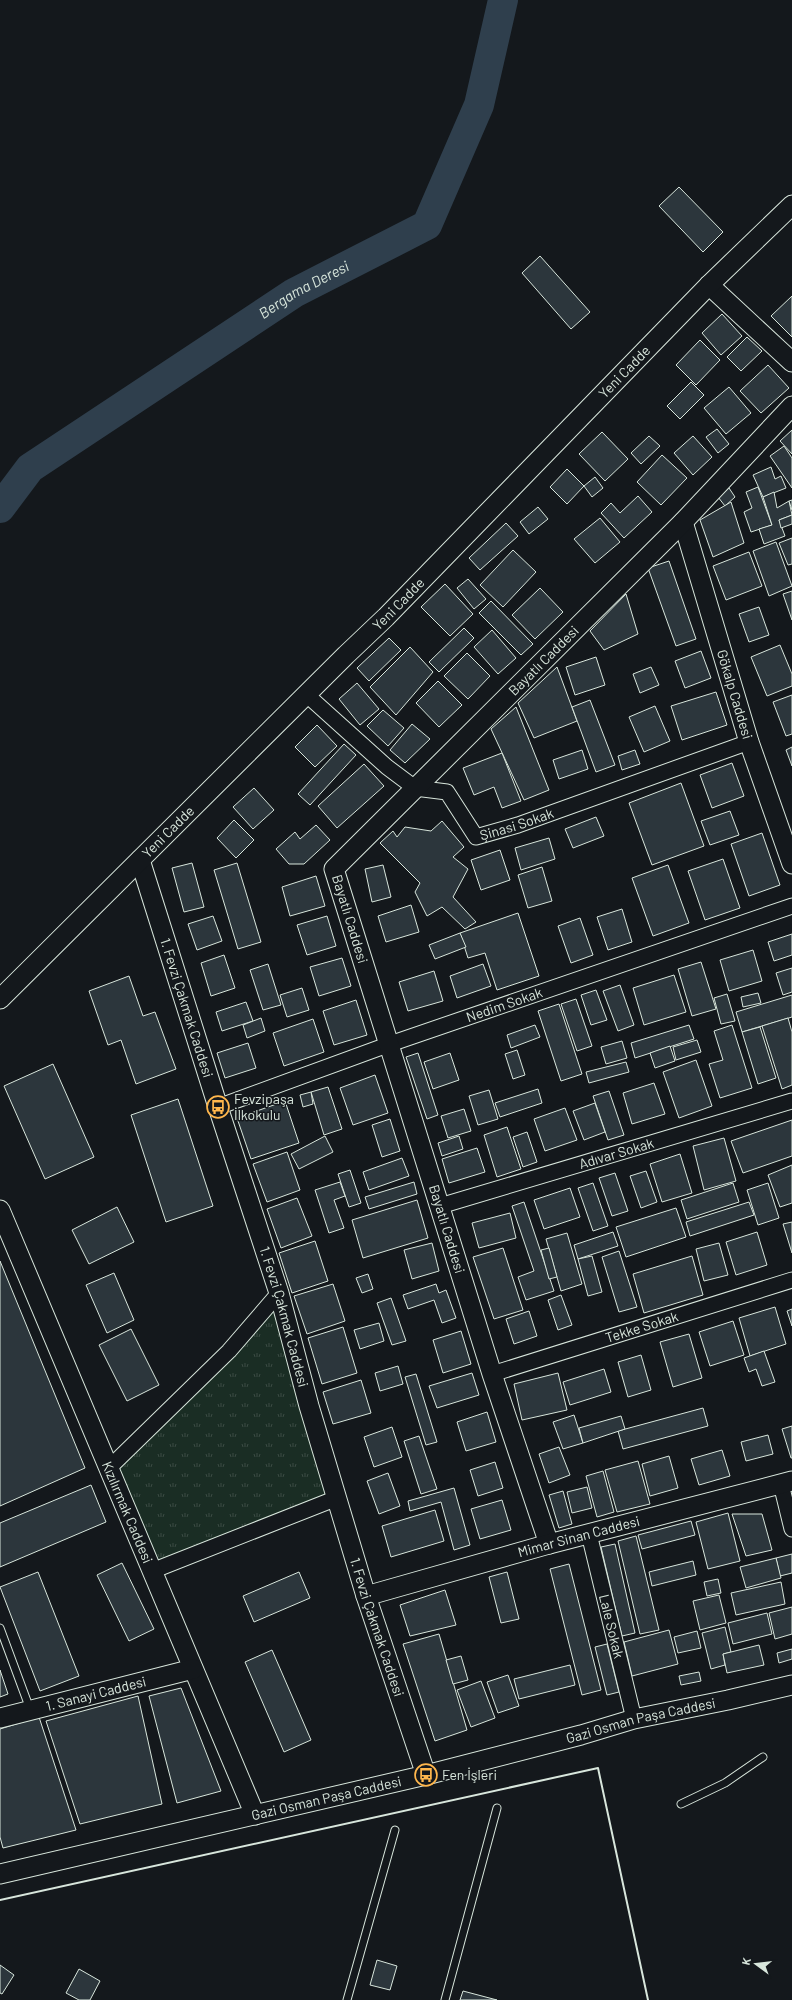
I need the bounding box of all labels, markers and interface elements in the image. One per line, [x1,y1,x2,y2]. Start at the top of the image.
water label: Bergama Deresi [255,256,352,322]
street label: Yeni Cadde [595,342,653,401]
street label: Yeni Cadde [369,574,428,633]
street label: Bayatlı Caddesi [505,622,582,699]
street label: Gökalp Caddesi [714,648,757,741]
street label: Yeni Cadde [138,802,197,861]
street label: Şinasi Sokak [478,804,556,843]
street label: Bayatlı Caddesi [329,873,372,965]
street label: 1. Fevzi Çakmak Caddesi [157,936,217,1079]
street label: Nedim Sokak [464,983,544,1025]
place label: Fevzipaşa İlkokulu [234,1090,294,1123]
bus stop icon: Fevzipaşa İlkokulu [205,1094,231,1120]
street label: Adıvar Sokak [577,1134,656,1172]
street label: Bayatlı Caddesi [426,1183,469,1275]
street label: 1. Fevzi Çakmak Caddesi [256,1244,313,1389]
street label: Tekke Sokak [603,1307,680,1346]
street label: Kızılırmak Caddesi [99,1458,157,1566]
street label: Mimar Sinan Caddesi [516,1512,642,1560]
street label: 1. Fevzi Çakmak Caddesi [347,1555,408,1699]
street label: Lale Sokak [596,1592,628,1660]
street label: 1. Sanayi Caddesi [44,1672,148,1714]
street label: Gazi Osman Paşa Caddesi [564,1694,717,1747]
bus stop icon: Fen İşleri [413,1762,439,1788]
place label: Fen İşleri [442,1766,497,1783]
street label: Gazi Osman Paşa Caddesi [250,1772,403,1823]
north arrow [736,1944,776,1984]
text: K [739,1956,753,1966]

